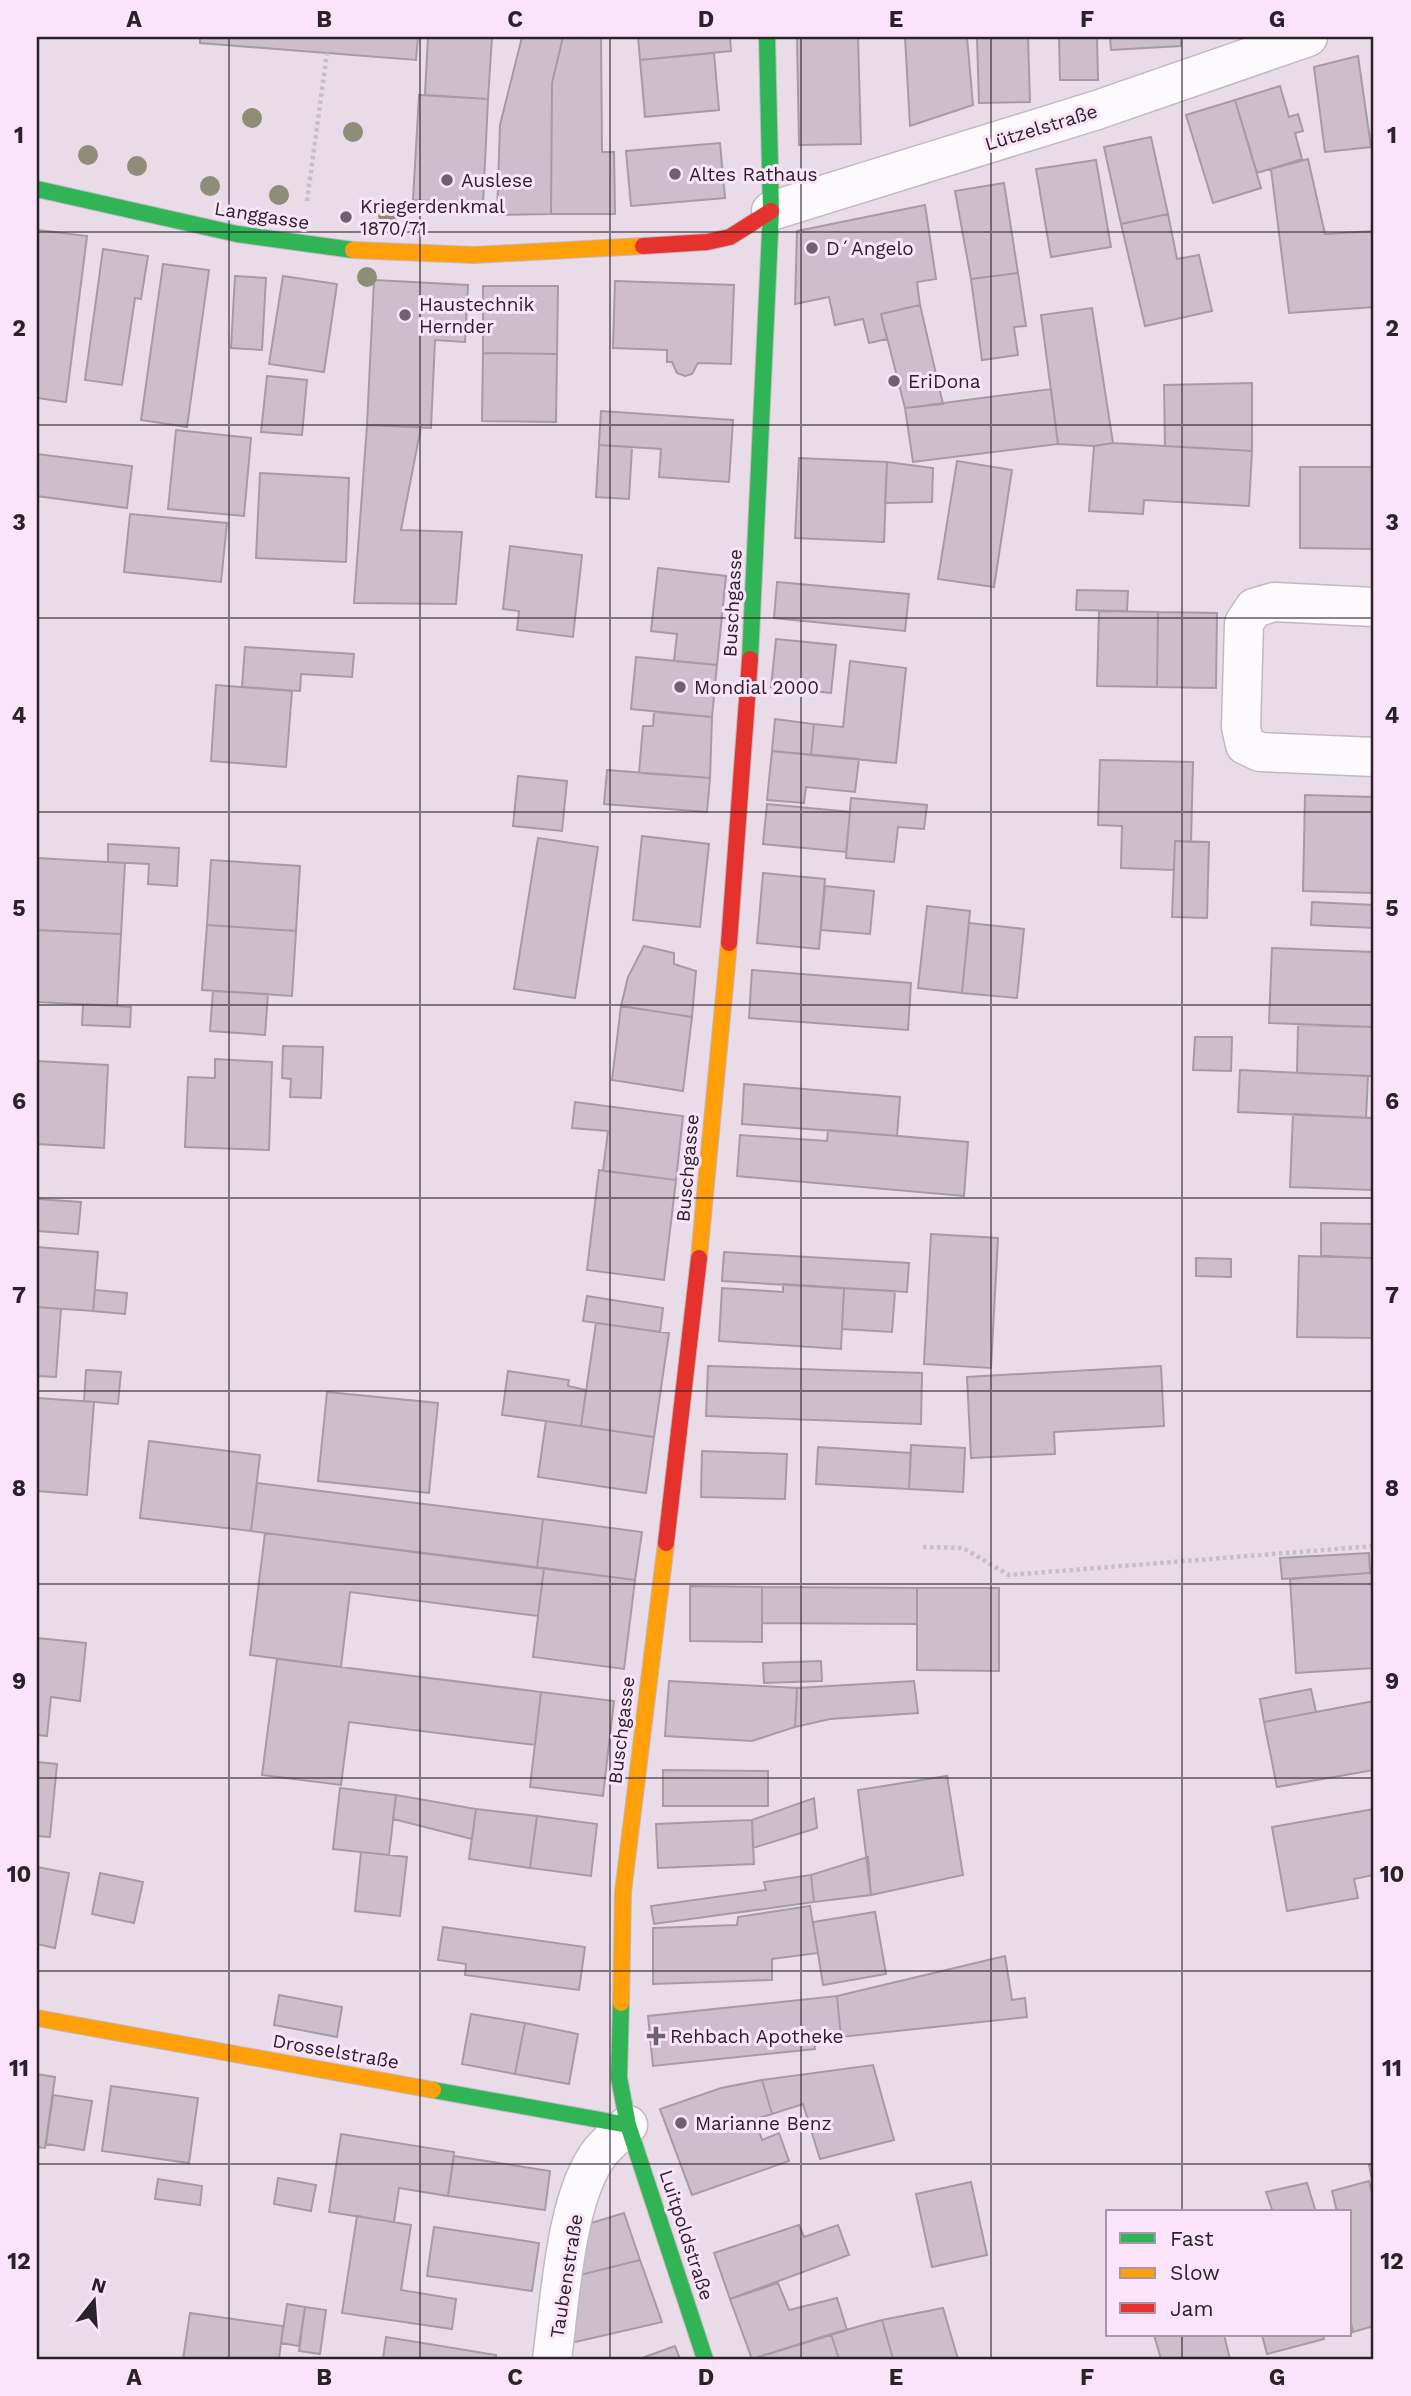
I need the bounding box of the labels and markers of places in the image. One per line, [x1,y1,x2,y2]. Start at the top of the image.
place label: Altes Rathaus [689,163,818,186]
marker: Altes Rathaus [667,166,683,182]
place label: Auslese [461,169,533,192]
marker: Auslese [439,172,455,188]
place label: Kriegerdenkmal 1870/71 [360,195,505,240]
marker: Kriegerdenkmal 1870/71 [338,209,354,225]
place label: D´Angelo [826,237,914,260]
marker: D´Angelo [804,240,820,256]
place label: Haustechnik Hernder [419,293,534,338]
marker: Haustechnik Hernder [397,307,413,323]
place label: EriDona [908,370,981,393]
marker: EriDona [886,373,902,389]
place label: Mondial 2000 [694,676,819,699]
marker: Mondial 2000 [672,679,688,695]
place label: Rehbach Apotheke [670,2025,844,2048]
marker: Rehbach Apotheke [648,2028,664,2044]
place label: Marianne Benz [695,2112,832,2135]
marker: Marianne Benz [673,2115,689,2131]

